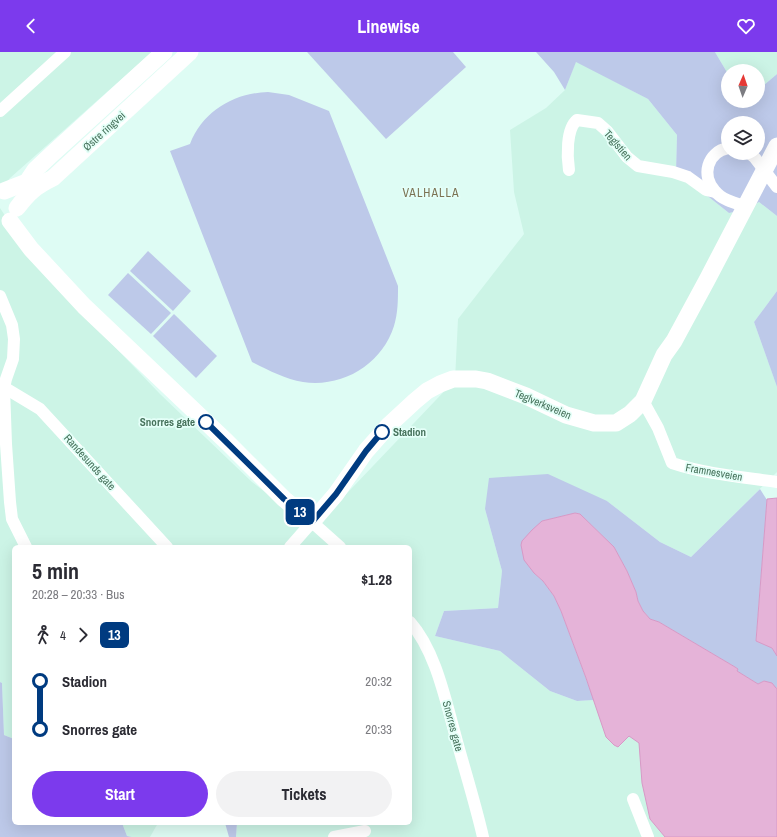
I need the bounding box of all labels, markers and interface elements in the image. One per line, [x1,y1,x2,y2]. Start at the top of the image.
text: Linewise [357,14,420,39]
icon: back [20,15,42,37]
icon: heart [735,15,757,37]
north arrow [721,64,765,108]
map controls [721,64,765,160]
street label: Østre ringvei [80,108,128,154]
button: layers [721,116,765,160]
street label: Teglstien [601,127,635,163]
district label: VALHALLA [402,185,460,201]
street label: Teglverksveien [513,386,573,422]
marker: Snorres gate [198,414,214,430]
place label: Snorres gate [140,415,195,429]
marker: Stadion [374,424,390,440]
place label: Stadion [393,425,426,439]
street label: Randesunds gate [61,431,119,493]
street label: Framnesveien [684,460,744,484]
line badge: 13 [282,499,318,525]
text: 13 [294,503,306,521]
text: 5 min [32,556,79,586]
text: $1.28 [361,569,392,590]
text: 20:28 – 20:33 · Bus [32,586,124,603]
icon: walk [32,624,54,646]
icon: forward [72,624,94,646]
text: 13 [108,626,121,644]
text: 4 [60,627,66,644]
text: Stadion [62,671,107,692]
text: 20:32 [365,673,392,690]
street label: Snorres gate [440,699,466,753]
text: Snorres gate [62,719,137,740]
text: 20:33 [365,721,392,738]
button: Start [32,771,208,817]
button: Tickets [216,771,392,817]

